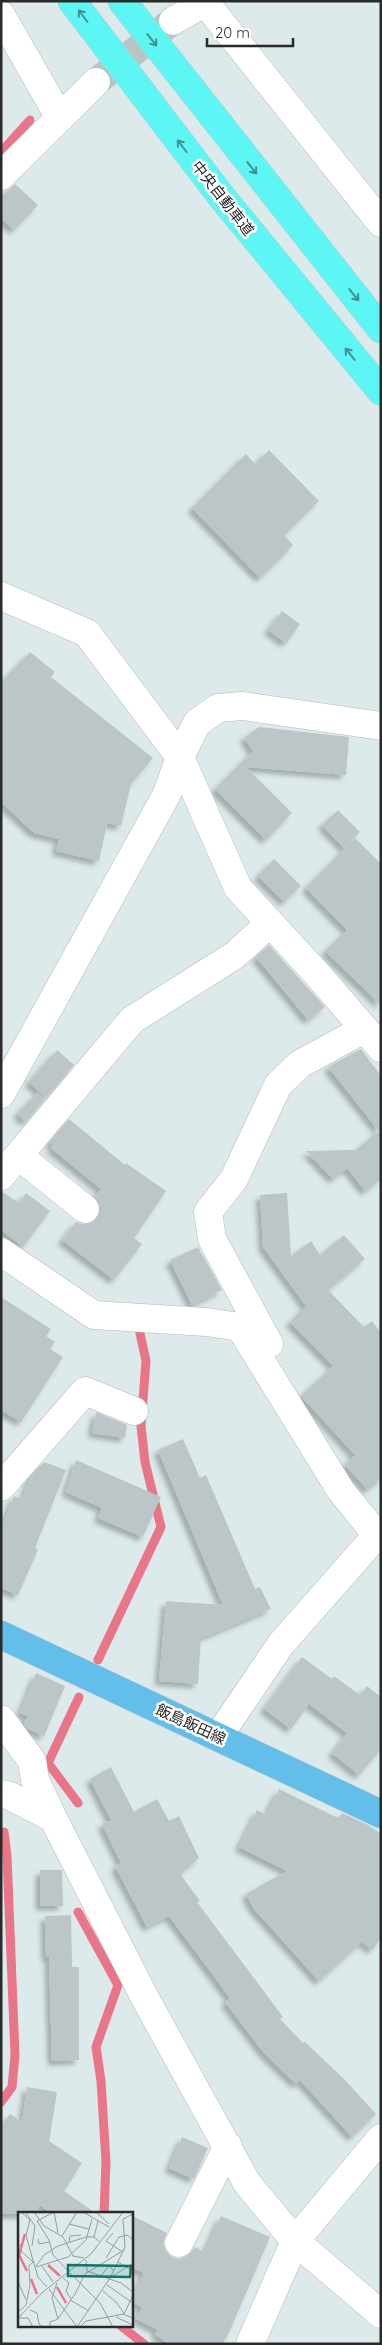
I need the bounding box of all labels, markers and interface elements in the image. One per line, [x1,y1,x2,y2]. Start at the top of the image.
one-way arrow [78,9,88,23]
scale bar [207,15,293,47]
text: 20 m [215,23,250,42]
one-way arrow [147,33,157,47]
one-way arrow [177,139,188,152]
street label: 中央自動車道 [188,157,258,239]
one-way arrow [247,161,258,174]
one-way arrow [348,288,359,301]
one-way arrow [344,347,355,360]
street label: 飯島飯田線 [153,1700,229,1748]
inset map [18,2212,132,2328]

